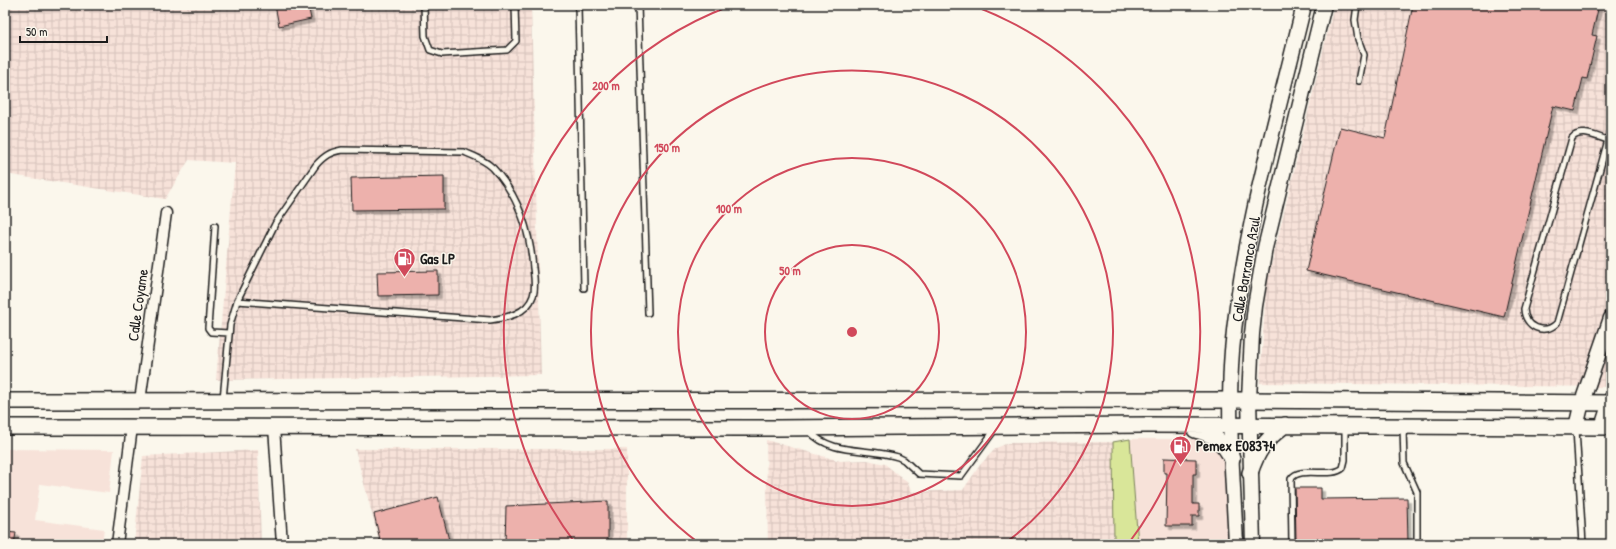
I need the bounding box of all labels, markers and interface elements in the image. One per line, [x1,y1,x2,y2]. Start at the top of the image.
scale bar [20,18,107,44]
text: 50 m [26,23,47,40]
text: 200 m [592,77,620,94]
text: 150 m [654,139,680,156]
text: 100 m [716,200,742,217]
street label: Calle Barranco Azul [1226,215,1265,323]
fuel station icon: Gas LP [391,246,417,279]
place label: Gas LP [420,248,455,269]
text: 50 m [779,262,801,279]
street label: Calle Coyame [122,267,153,342]
centre of rings [845,325,859,339]
fuel station icon: Pemex E08374 [1167,433,1193,466]
place label: Pemex E08374 [1196,435,1276,456]

